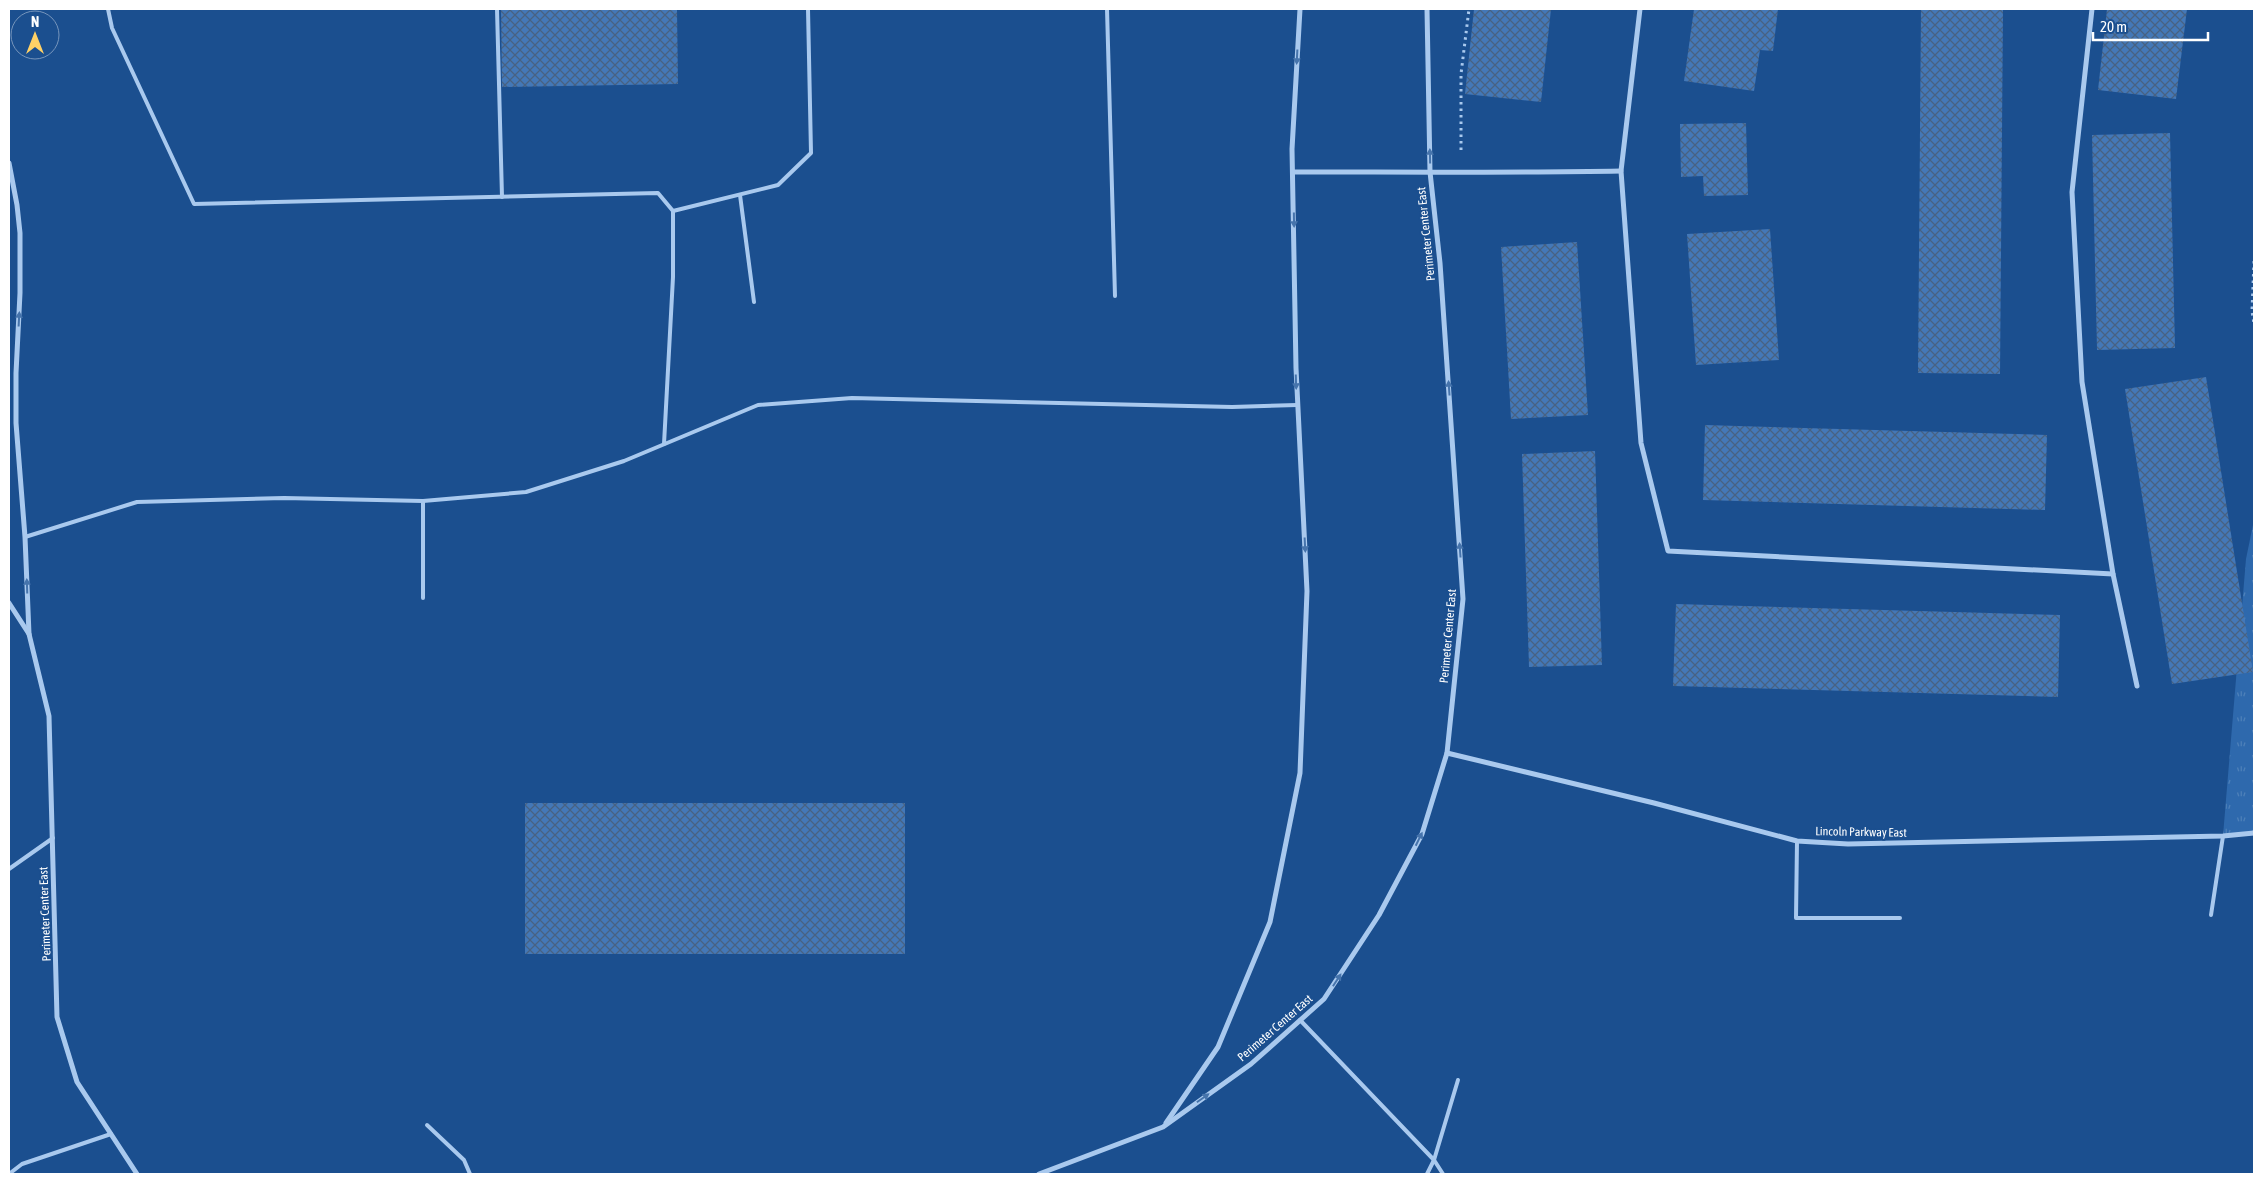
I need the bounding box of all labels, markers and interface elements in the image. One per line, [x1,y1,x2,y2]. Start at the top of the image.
north arrow [10,10,60,60]
scale bar [2093,10,2208,42]
text: N [31,14,39,30]
text: 20 m [2100,18,2127,35]
one-way arrow [1293,50,1301,66]
one-way arrow [1426,148,1434,164]
street label: Perimeter Center East [1414,186,1438,282]
one-way arrow [1290,212,1298,228]
one-way arrow [15,310,23,326]
one-way arrow [1293,375,1301,391]
one-way arrow [1444,380,1452,396]
one-way arrow [1301,537,1309,553]
one-way arrow [1455,542,1463,558]
one-way arrow [23,577,31,593]
street label: Perimeter Center East [1437,588,1459,684]
street label: Lincoln Parkway East [1815,824,1907,840]
one-way arrow [1414,832,1423,847]
street label: Perimeter Center East [36,866,54,962]
one-way arrow [1332,973,1342,986]
street label: Perimeter Center East [1235,991,1316,1064]
one-way arrow [1196,1093,1210,1103]

